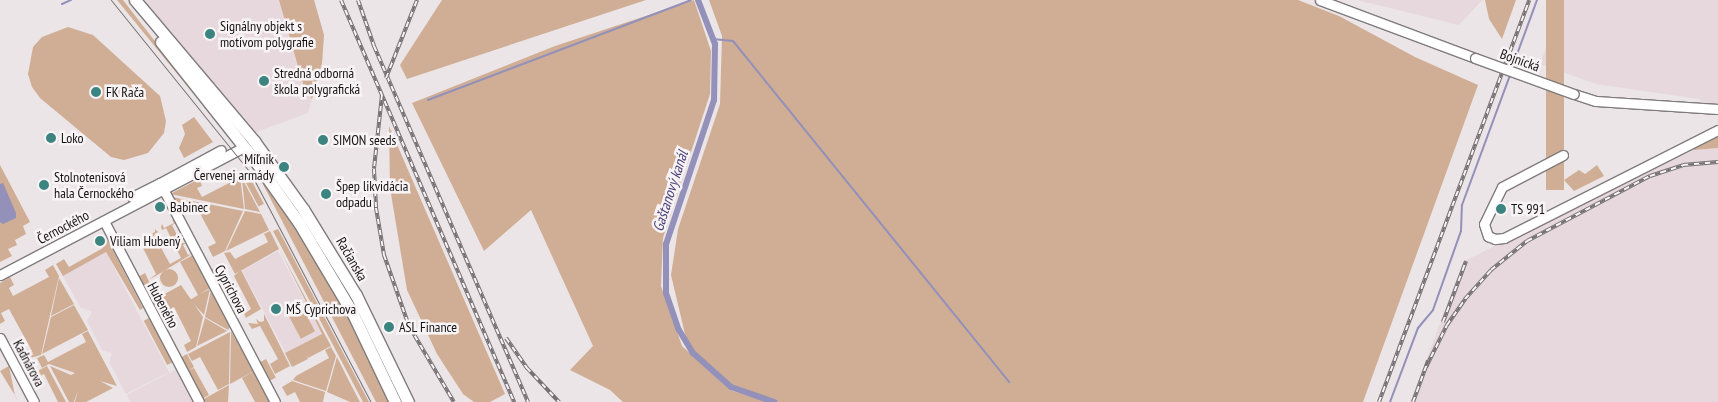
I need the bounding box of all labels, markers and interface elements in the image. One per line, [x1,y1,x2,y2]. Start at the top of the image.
place label: Signálny objekt s motívom polygrafie [220,18,314,50]
marker: Signálny objekt s motívom polygrafie [204,28,216,40]
street label: Bojnická [1498,45,1542,75]
place label: Stredná odborná škola polygrafická [274,65,360,98]
marker: Stredná odborná škola polygrafická [258,75,270,87]
place label: FK Rača [106,84,145,100]
marker: FK Rača [90,86,102,98]
place label: Loko [61,130,84,146]
marker: Loko [45,132,57,144]
place label: SIMON seeds [333,132,396,148]
marker: SIMON seeds [317,134,329,146]
water label: Gaštanový kanál [648,148,692,234]
place label: Míľnik Červenej armády [194,151,274,184]
marker: Míľnik Červenej armády [278,161,290,173]
place label: Stolnotenisová hala Černockého [54,169,134,202]
place label: Špep likvidácia odpadu [336,178,408,210]
marker: Stolnotenisová hala Černockého [38,179,50,191]
marker: Špep likvidácia odpadu [320,188,332,200]
place label: Babinec [170,199,208,215]
marker: Babinec [154,201,166,213]
place label: TS 991 [1511,201,1545,217]
marker: TS 991 [1495,203,1507,215]
street label: Černockého [34,206,92,248]
place label: Viliam Hubený [110,233,180,249]
street label: Račianska [333,234,371,284]
marker: Viliam Hubený [94,235,106,247]
street label: Cyprichova [211,262,251,316]
street label: Hubeného [144,279,182,331]
place label: MŠ Cyprichova [286,301,356,317]
marker: MŠ Cyprichova [270,303,282,315]
place label: ASL Finance [399,319,458,335]
marker: ASL Finance [383,321,395,333]
street label: Kadnárova [10,337,48,389]

